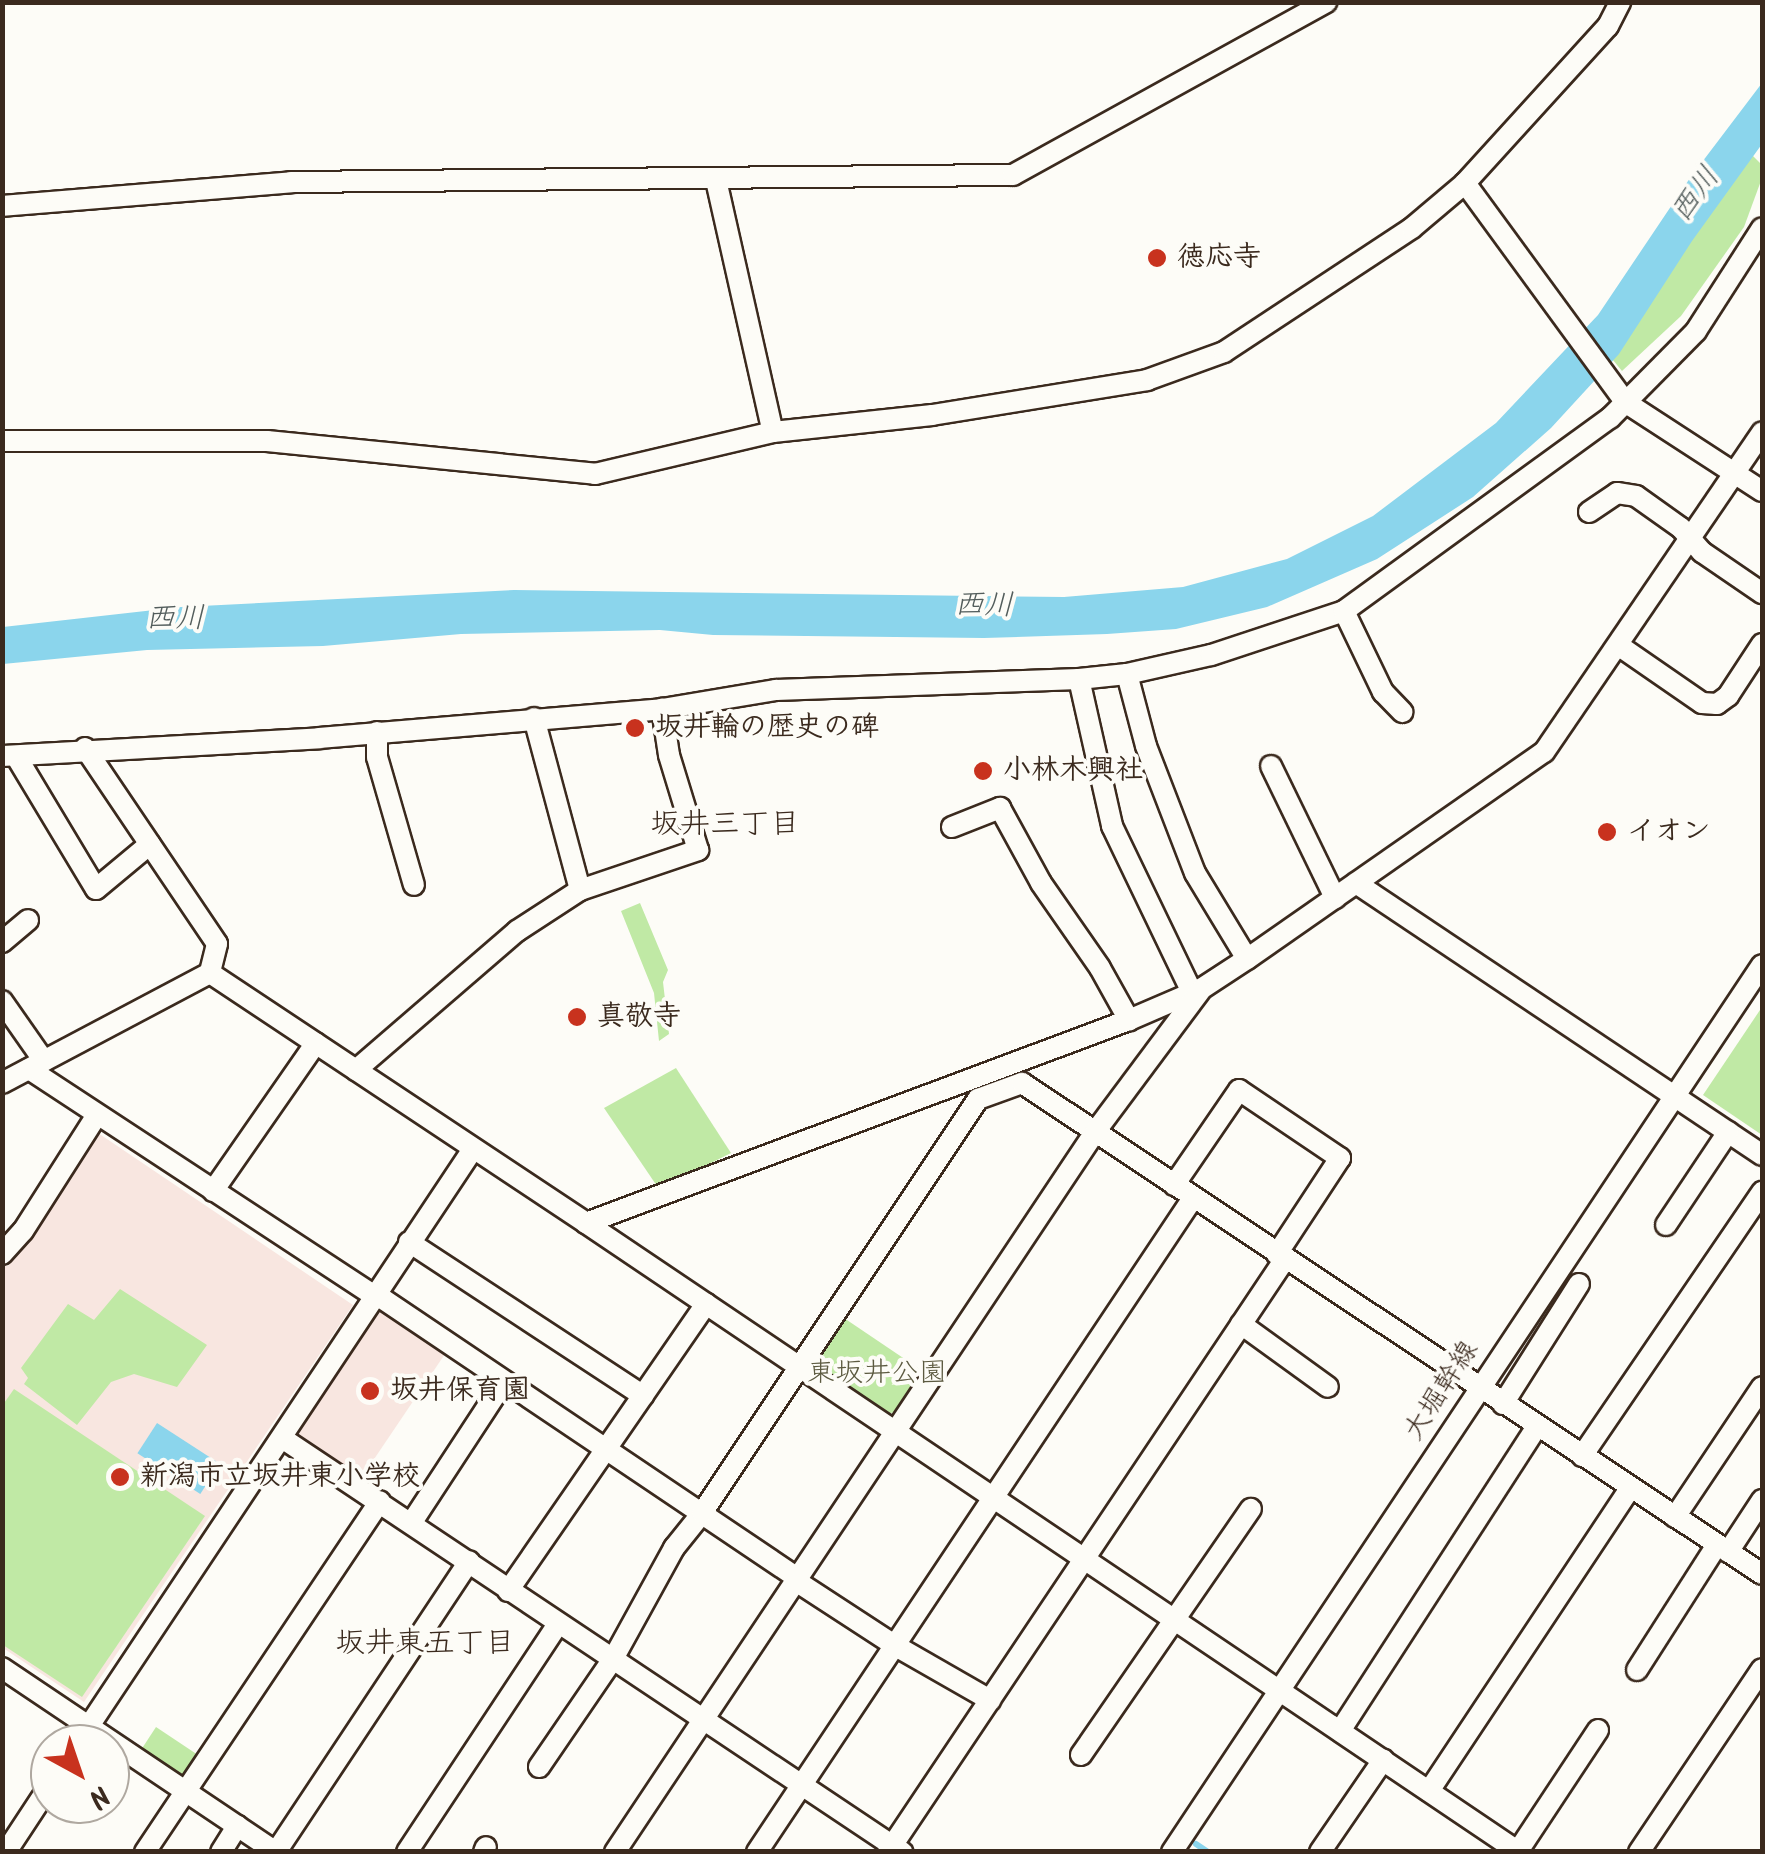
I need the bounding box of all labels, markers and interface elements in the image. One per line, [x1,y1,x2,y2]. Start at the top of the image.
water label: 西川 [1664,160,1728,230]
place label: 徳応寺 [1177,241,1261,275]
marker: 徳応寺 [1146,247,1168,269]
water label: 西川 [954,587,1014,625]
water label: 西川 [145,601,205,637]
place label: 坂井輪の歴史の碑 [655,711,879,745]
marker: 坂井輪の歴史の碑 [624,717,646,739]
place label: 小林木興社 [1003,754,1143,788]
marker: 小林木興社 [972,760,994,782]
district label: 坂井三丁目 [650,807,800,843]
place label: イオン [1627,815,1711,849]
marker: イオン [1596,821,1618,843]
place label: 真敬寺 [597,1000,681,1034]
marker: 真敬寺 [566,1006,588,1028]
street label: 大堀幹線 [1397,1335,1487,1447]
park label: 東坂井公園 [807,1357,947,1391]
place label: 坂井保育園 [390,1374,530,1408]
marker: 坂井保育園 [359,1380,381,1402]
place label: 新潟市立坂井東小学校 [140,1460,420,1494]
marker: 新潟市立坂井東小学校 [109,1466,131,1488]
district label: 坂井東五丁目 [335,1626,515,1662]
north arrow [30,1724,130,1824]
text: N [77,1773,120,1819]

